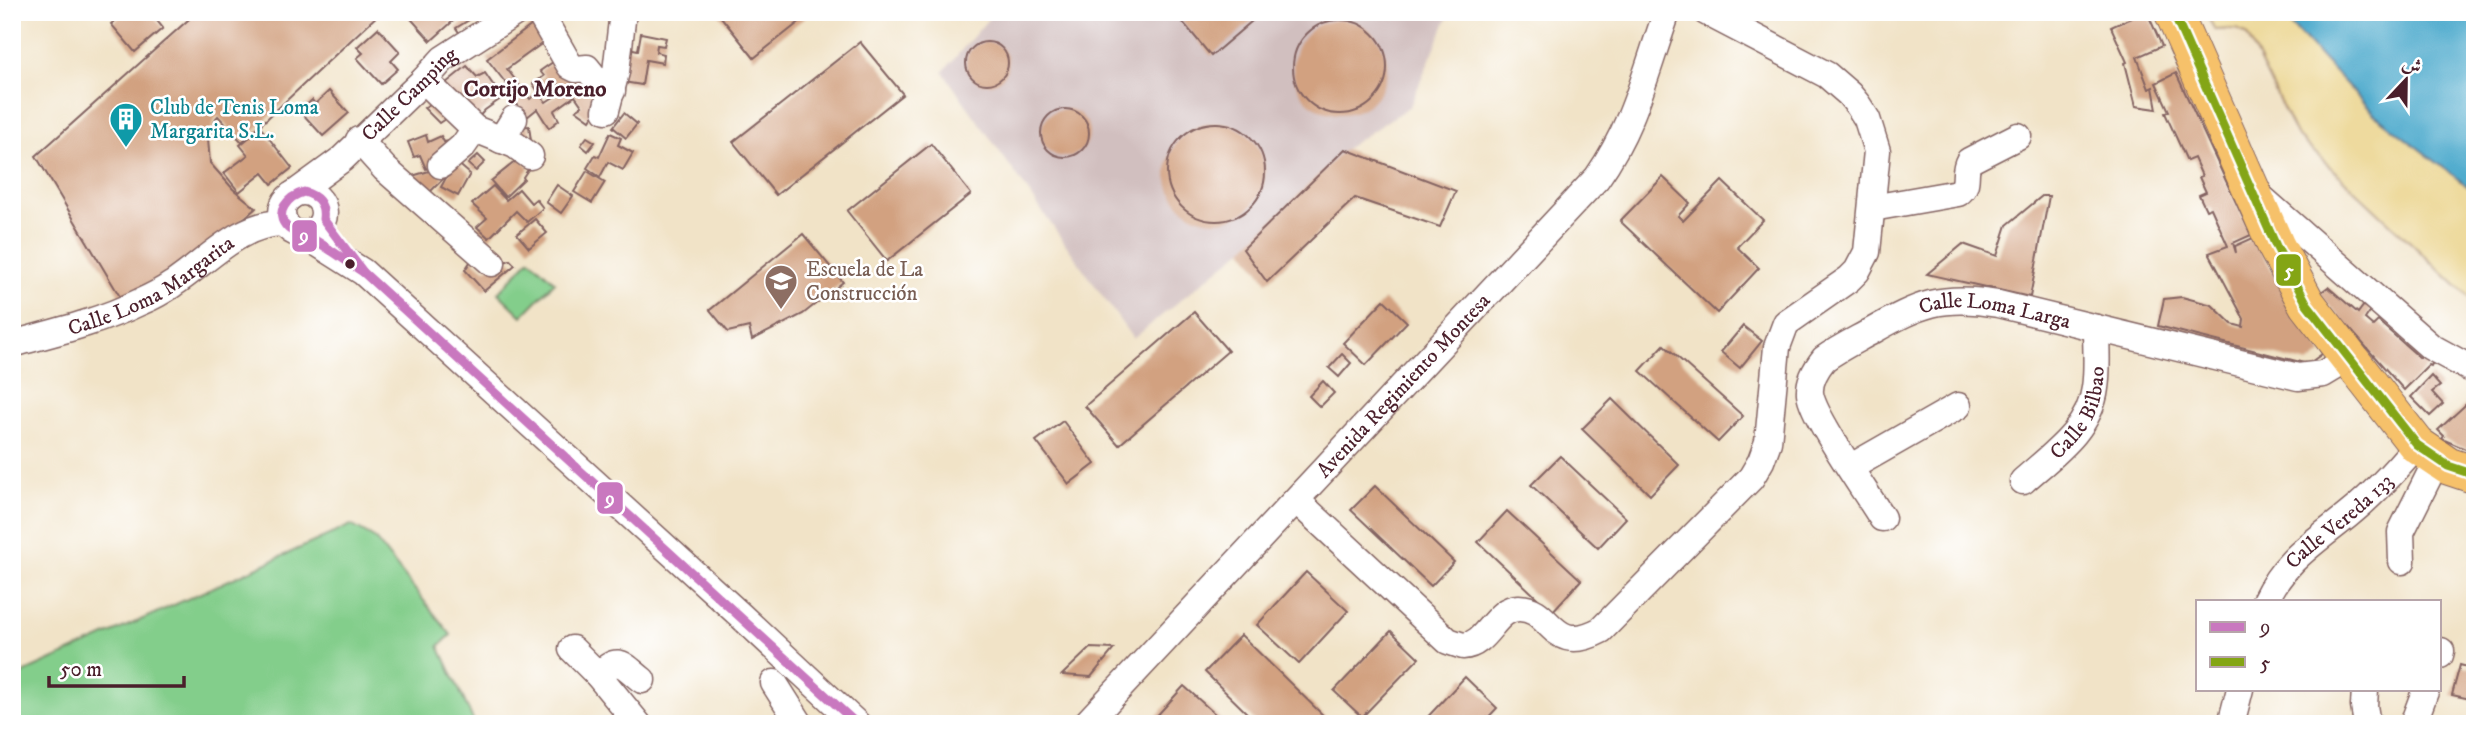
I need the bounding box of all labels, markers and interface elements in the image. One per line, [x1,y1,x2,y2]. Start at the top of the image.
street label: Calle Camping [356,41,463,147]
north arrow [2372,46,2442,116]
text: ش [2399,51,2425,80]
district label: Cortijo Moreno [464,75,606,104]
place label: Club de Tenis Loma Margarita S.L. [150,95,319,145]
building icon: Club de Tenis Loma Margarita S.L. [107,100,145,149]
line badge: 9 [291,219,318,253]
text: 9 [297,225,309,248]
street label: Calle Loma Margarita [65,230,239,342]
line badge: 5 [2275,253,2302,287]
unlabelled marker [343,257,357,271]
place label: Escuela de La Construcción [806,257,923,307]
text: 5 [2283,260,2294,283]
school or university icon: Escuela de La Construcción [762,262,800,311]
street label: Avenida Regimiento Montesa [1311,288,1496,484]
street label: Calle Loma Larga [1916,288,2073,335]
street label: Calle Bilbao [2045,366,2111,465]
street label: Calle Vereda 133 [2280,469,2399,575]
line badge: 9 [596,481,624,515]
text: 9 [603,488,615,511]
legend [2196,600,2442,690]
text: 9 [2259,615,2270,641]
scale bar [49,645,184,689]
text: 5 [2260,651,2270,677]
text: 50 m [60,657,102,683]

